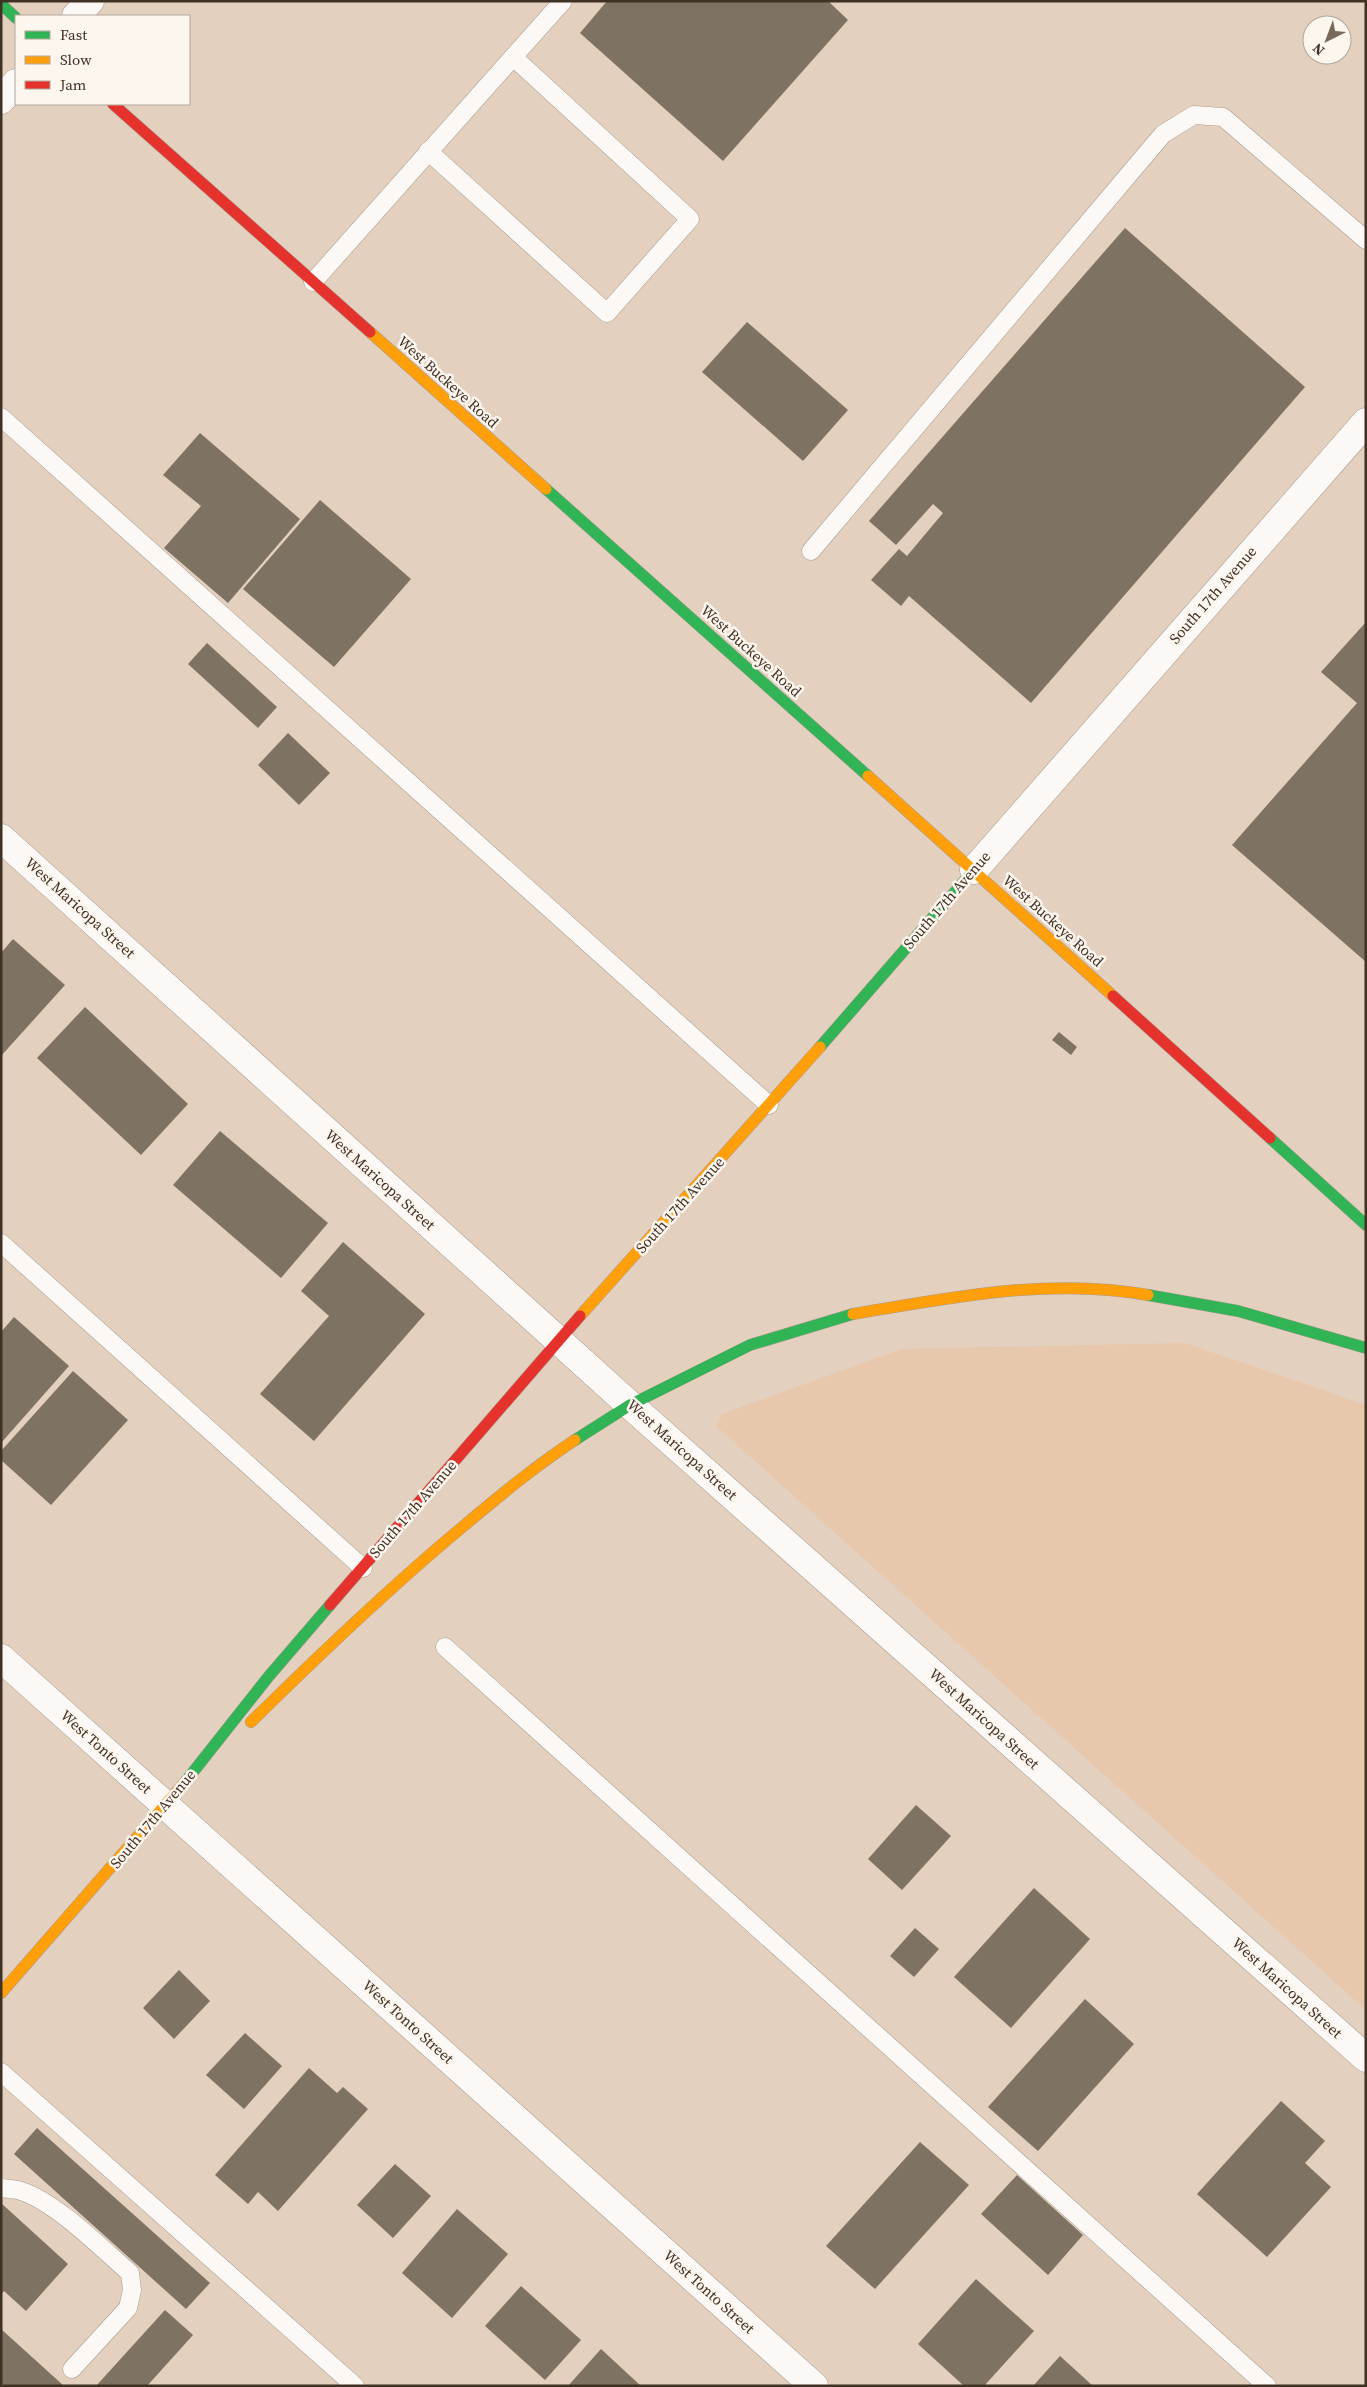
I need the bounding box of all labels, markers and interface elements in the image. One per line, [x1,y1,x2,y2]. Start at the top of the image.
legend [15,15,190,105]
north arrow [1302,15,1352,65]
text: Fast [60,24,87,45]
text: N [1308,39,1329,61]
text: Slow [60,49,92,70]
text: Jam [59,74,87,95]
street label: West Buckeye Road [393,331,504,433]
street label: South 17th Avenue [1164,541,1261,648]
street label: West Buckeye Road [696,600,807,702]
street label: South 17th Avenue [898,846,995,953]
street label: West Maricopa Street [21,852,140,963]
street label: West Buckeye Road [998,870,1109,972]
street label: West Maricopa Street [321,1124,440,1235]
street label: South 17th Avenue [630,1151,729,1258]
street label: West Maricopa Street [623,1394,742,1505]
street label: South 17th Avenue [364,1455,461,1562]
street label: West Maricopa Street [925,1663,1044,1774]
street label: West Tonto Street [56,1705,157,1798]
street label: South 17th Avenue [105,1764,201,1873]
street label: West Maricopa Street [1228,1932,1347,2043]
street label: West Tonto Street [358,1975,459,2068]
street label: West Tonto Street [659,2245,760,2338]

